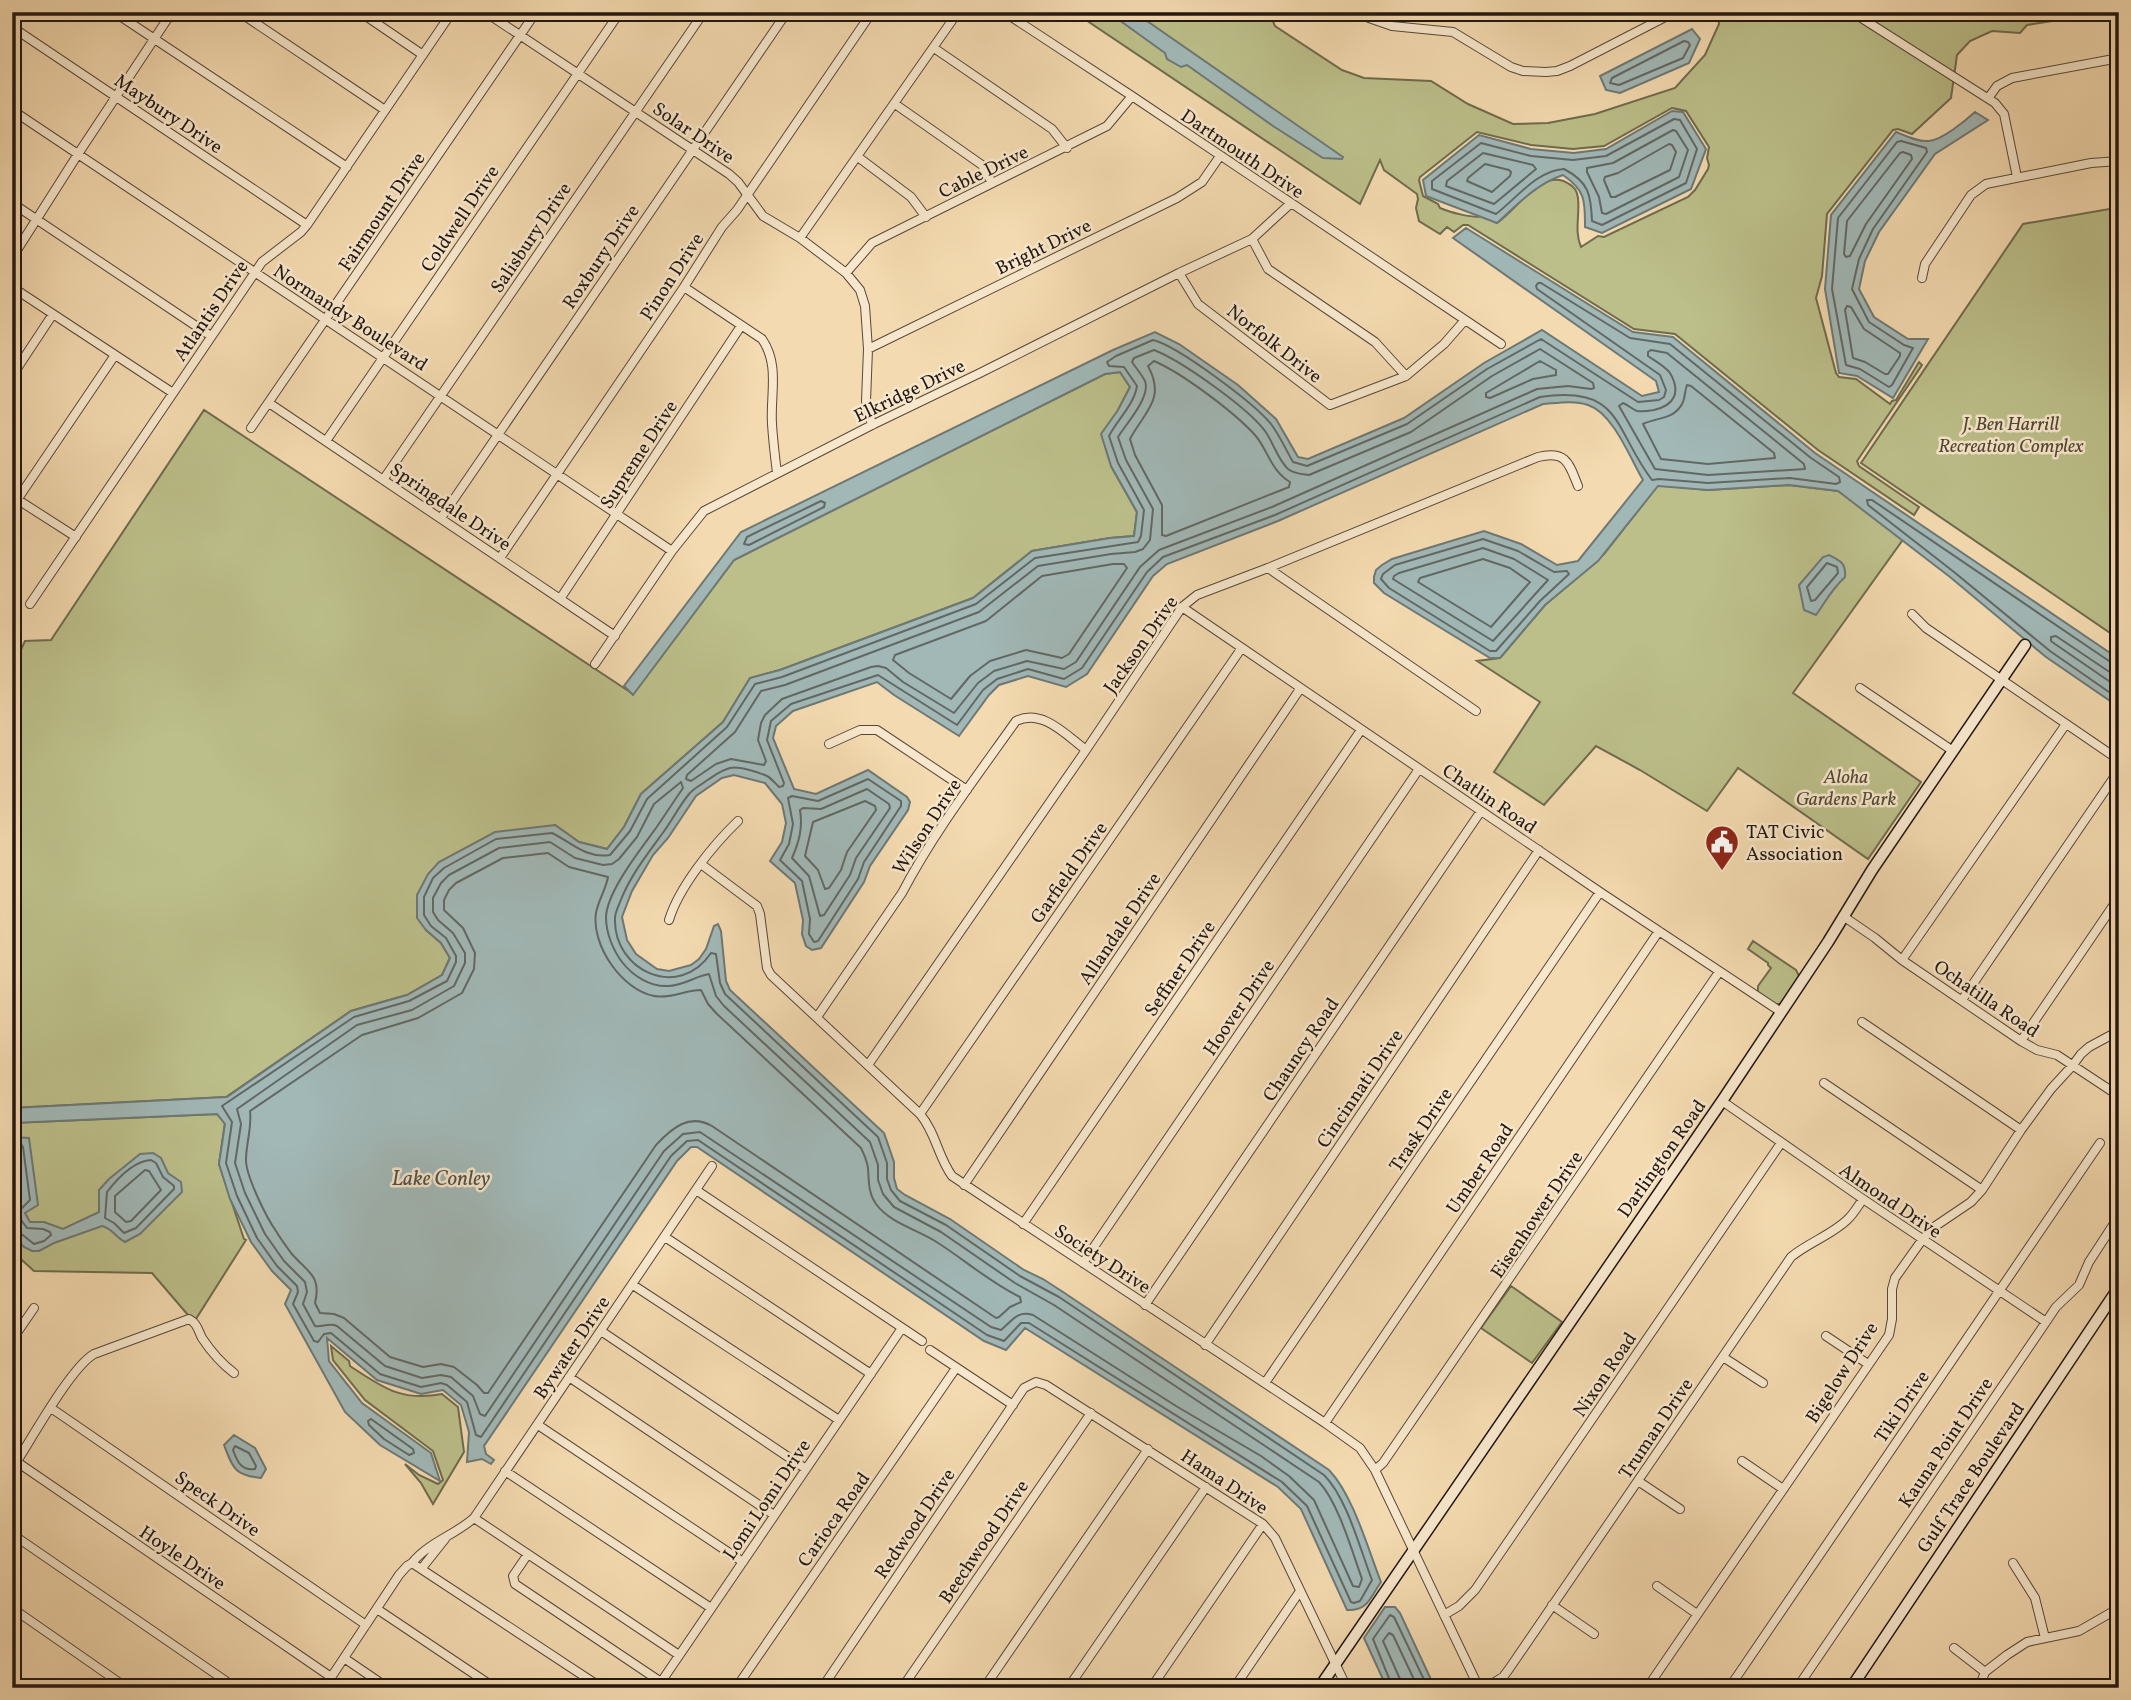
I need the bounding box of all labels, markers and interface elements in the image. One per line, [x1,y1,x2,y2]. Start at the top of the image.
street label: Maybury Drive [108,69,227,161]
street label: Solar Drive [647,97,739,171]
street label: Dartmouth Drive [1175,104,1309,206]
street label: Cable Drive [935,140,1033,206]
street label: Fairmount Drive [333,147,432,277]
street label: Coldwell Drive [415,161,506,278]
street label: Salisbury Drive [485,178,578,299]
street label: Roxbury Drive [557,200,646,315]
street label: Bright Drive [992,213,1096,282]
street label: Pinon Drive [635,228,711,326]
street label: Atlantis Drive [168,255,255,367]
street label: Normandy Boulevard [268,259,432,378]
street label: Norfolk Drive [1221,299,1327,390]
street label: Elkridge Drive [850,354,970,430]
street label: Supreme Drive [595,396,685,515]
park label: J. Ben Harrill Recreation Complex [1938,412,2084,460]
street label: Springdale Drive [384,457,516,558]
street label: Jackson Drive [1098,591,1185,699]
street label: Chatlin Road [1436,758,1541,841]
park label: Aloha Gardens Park [1796,765,1897,813]
street label: Wilson Drive [887,774,968,880]
street label: Garfield Drive [1025,817,1114,929]
place label: TAT Civic Association [1746,820,1843,868]
public building icon: TAT Civic Association [1703,823,1741,872]
street label: Allandale Drive [1073,868,1168,991]
street label: Seffner Drive [1139,916,1222,1022]
street label: Hoover Drive [1198,955,1282,1062]
street label: Ochatilla Road [1928,955,2044,1045]
street label: Chauncy Road [1257,993,1346,1107]
street label: Cincinnati Drive [1311,1025,1410,1154]
street label: Trask Drive [1384,1083,1459,1177]
street label: Darlington Road [1612,1095,1713,1223]
street label: Umber Road [1441,1119,1520,1219]
street label: Eisenhower Drive [1485,1146,1590,1284]
street label: Almond Drive [1834,1158,1946,1245]
water label: Lake Conley [392,1165,491,1194]
street label: Society Drive [1049,1219,1155,1301]
street label: Bywater Drive [528,1291,617,1405]
street label: Bigelow Drive [1800,1317,1885,1429]
street label: Nixon Road [1568,1327,1644,1423]
street label: Tiki Drive [1869,1366,1936,1448]
street label: Truman Drive [1613,1373,1700,1485]
street label: Kauna Point Drive [1893,1373,2000,1514]
street label: Gulf Trace Boulevard [1912,1398,2032,1558]
street label: Lomi Lomi Drive [718,1435,818,1566]
street label: Hama Drive [1175,1444,1273,1521]
street label: Redwood Drive [869,1464,962,1584]
street label: Speck Drive [169,1466,265,1544]
street label: Carioca Road [792,1468,877,1573]
street label: Beechwood Drive [934,1475,1036,1609]
street label: Hoyle Drive [133,1520,230,1597]

